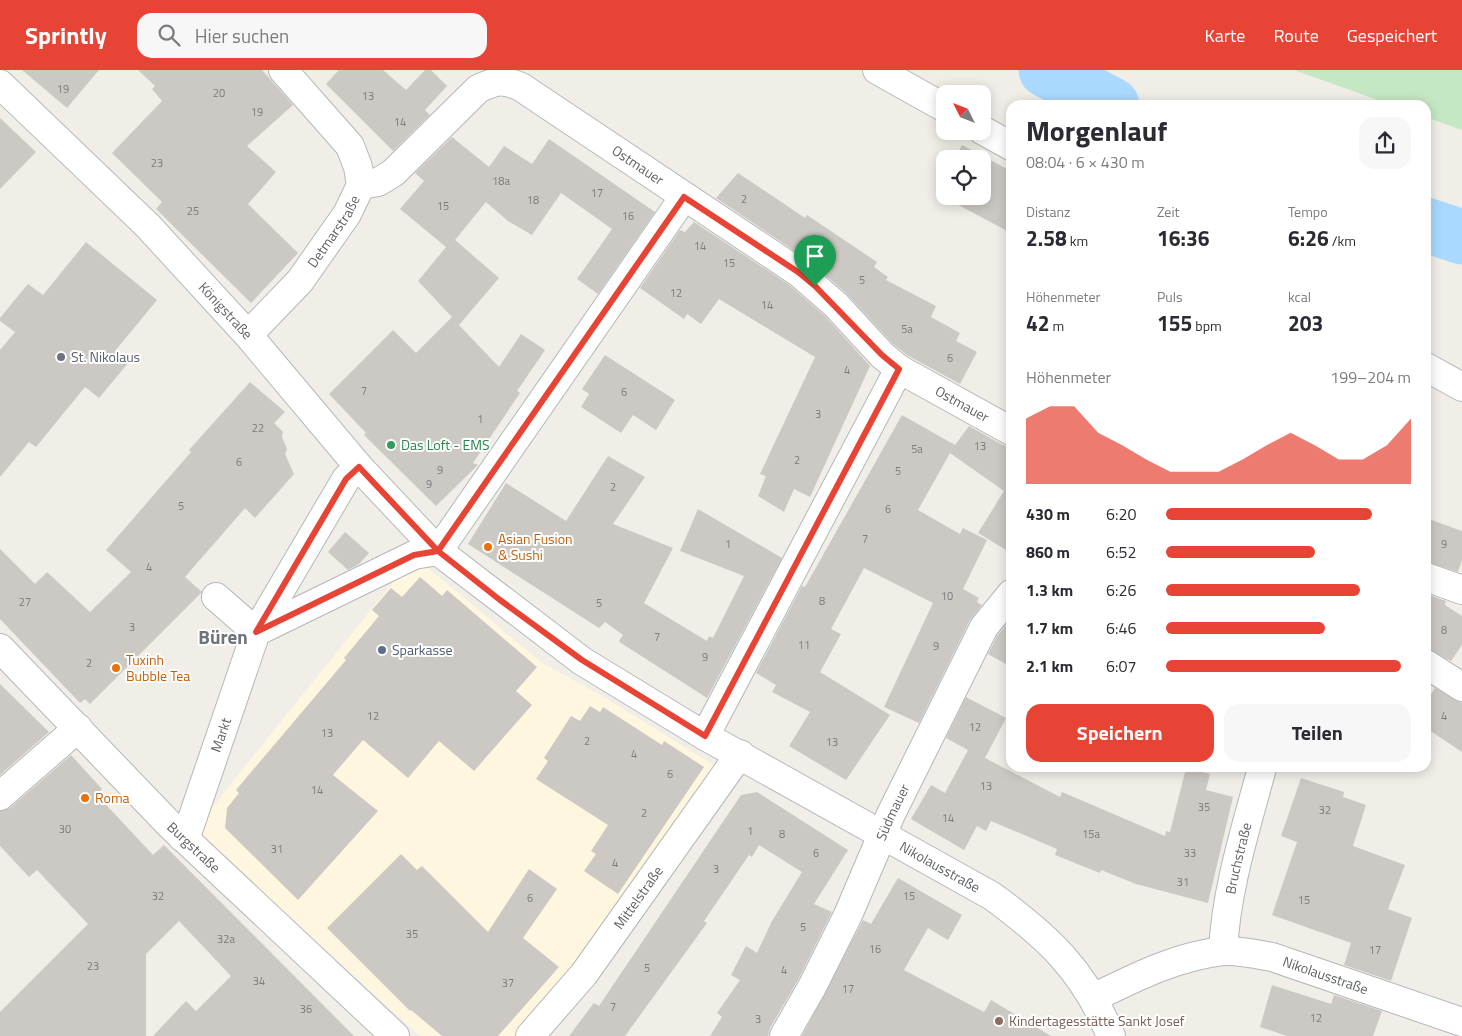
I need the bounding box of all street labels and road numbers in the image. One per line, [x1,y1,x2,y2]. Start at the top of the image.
street label: Ostmauer [608,140,669,190]
street label: Detmarstraße [302,191,365,272]
street label: Königstraße [194,277,258,344]
street label: Ostmauer [932,380,993,427]
street label: Markt [205,715,236,755]
street label: Südmauer [870,780,915,844]
street label: Burgstraße [163,817,226,877]
street label: Bruchstraße [1219,820,1257,896]
street label: Nikolausstraße [896,836,984,897]
street label: Mittelstraße [608,861,668,933]
street label: Nikolausstraße [1280,950,1371,999]

